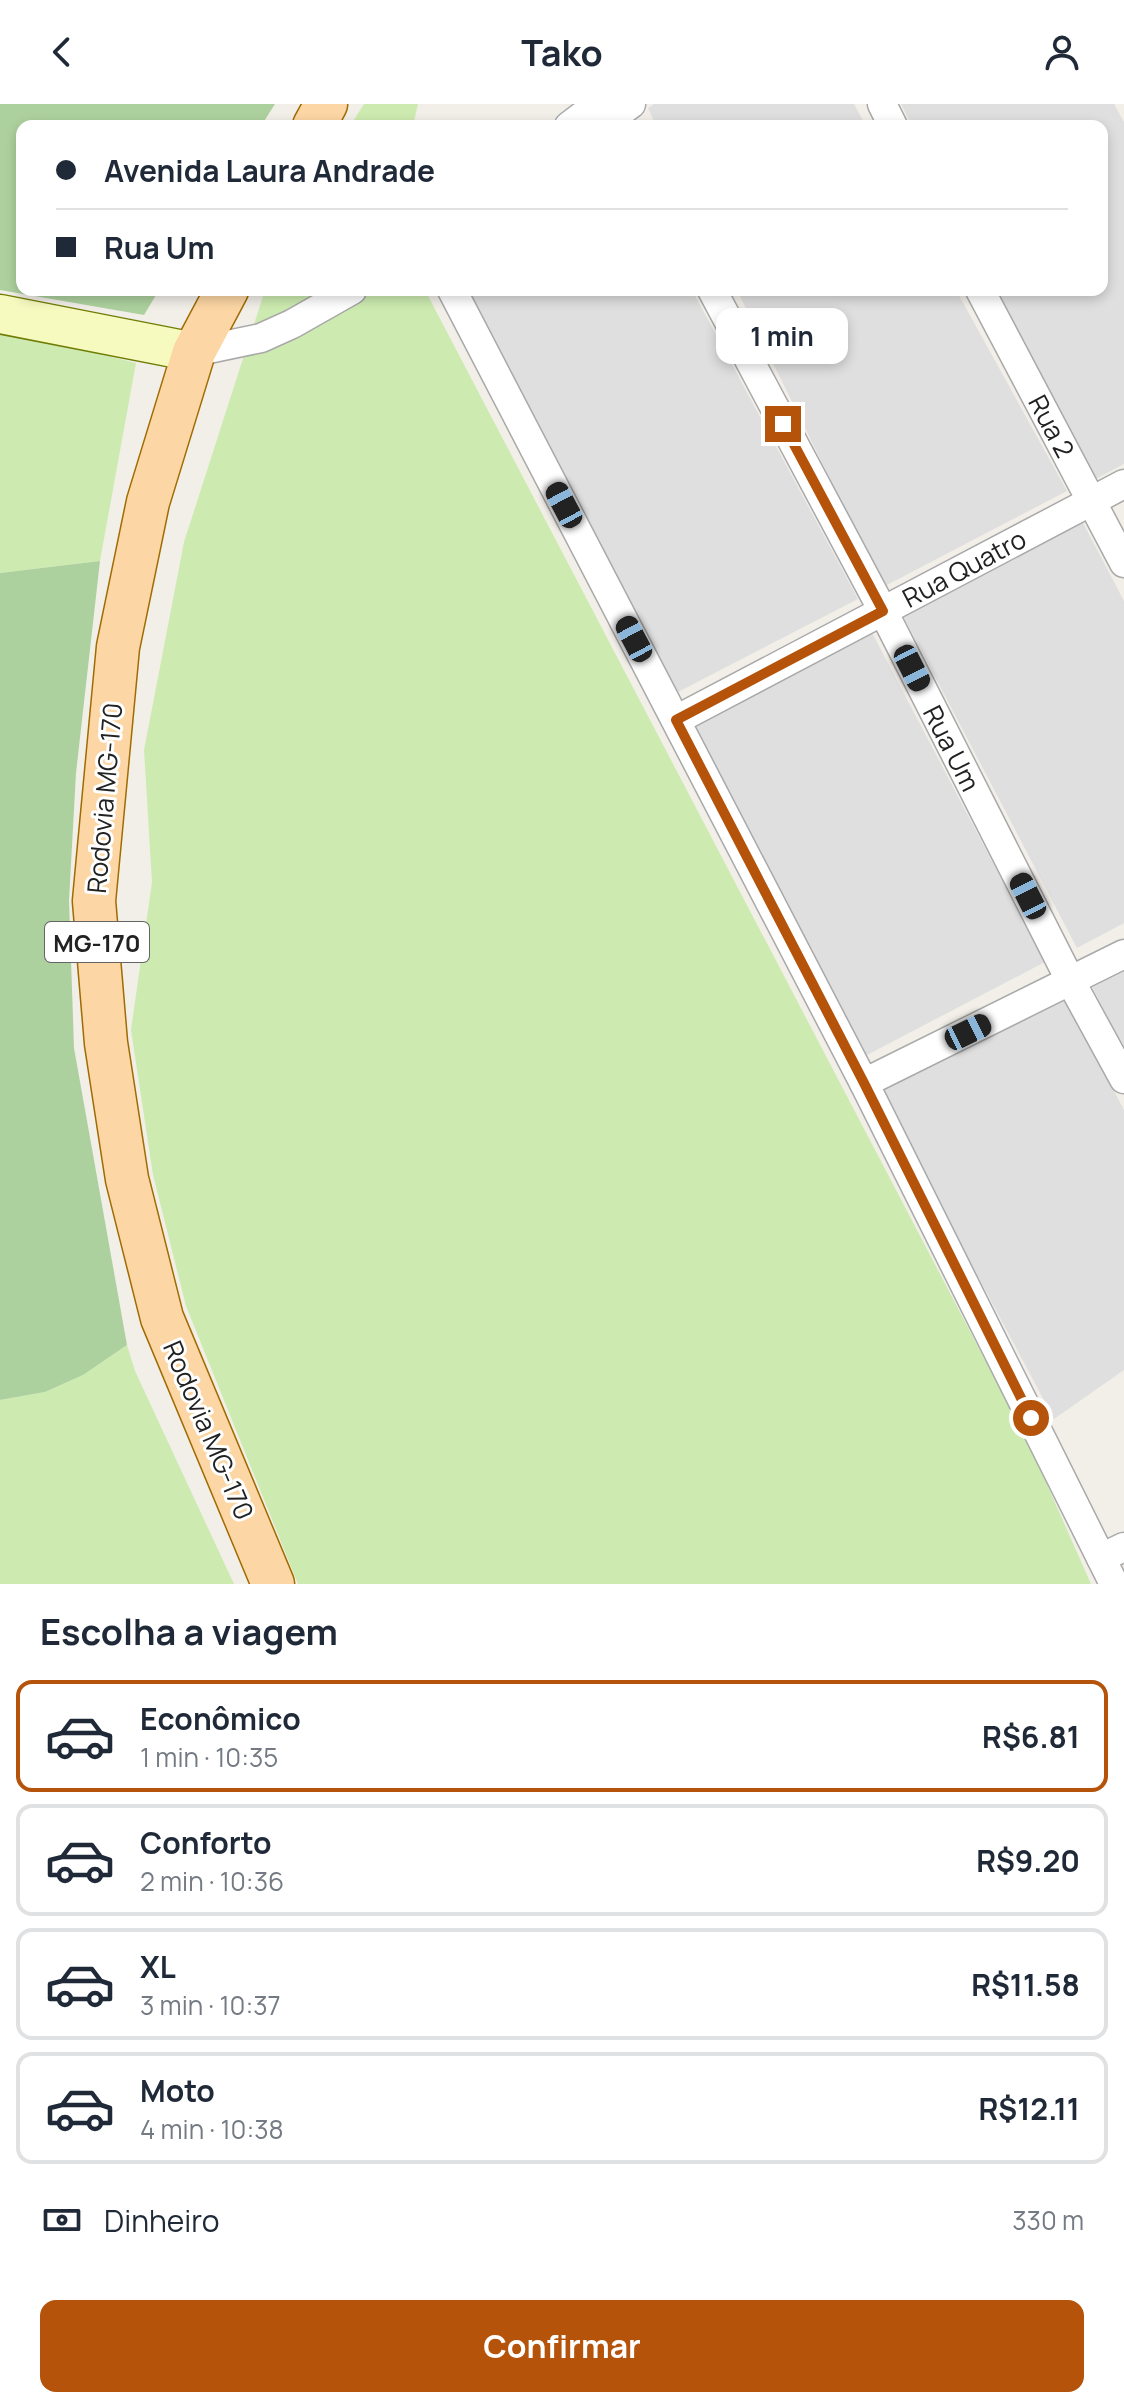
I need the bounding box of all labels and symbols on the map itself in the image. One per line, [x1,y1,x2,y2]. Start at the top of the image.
callout: 1 min [717,308,849,364]
street label: Rua 2 [1021,388,1083,464]
route end [765,406,801,442]
car [542,478,586,532]
street label: Rua Quatro [896,520,1032,616]
car [612,612,656,666]
car [890,641,934,695]
street label: Rua Um [915,699,989,797]
street label: Rodovia MG-170 [78,701,130,895]
car [1006,869,1050,923]
road number: MG-170 [45,922,149,962]
car [941,1011,995,1053]
street label: Rodovia MG-170 [155,1335,263,1525]
route start [1013,1400,1049,1436]

